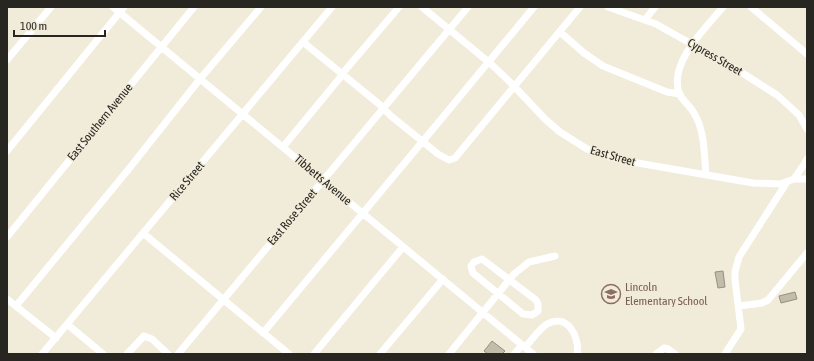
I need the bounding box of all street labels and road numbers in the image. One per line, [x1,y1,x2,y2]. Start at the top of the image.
street label: Cypress Street [685,36,746,79]
street label: East Southern Avenue [65,81,135,163]
street label: East Street [589,143,638,169]
street label: Tibbetts Avenue [291,152,355,208]
street label: Rice Street [167,158,208,203]
street label: East Rose Street [264,186,320,248]

